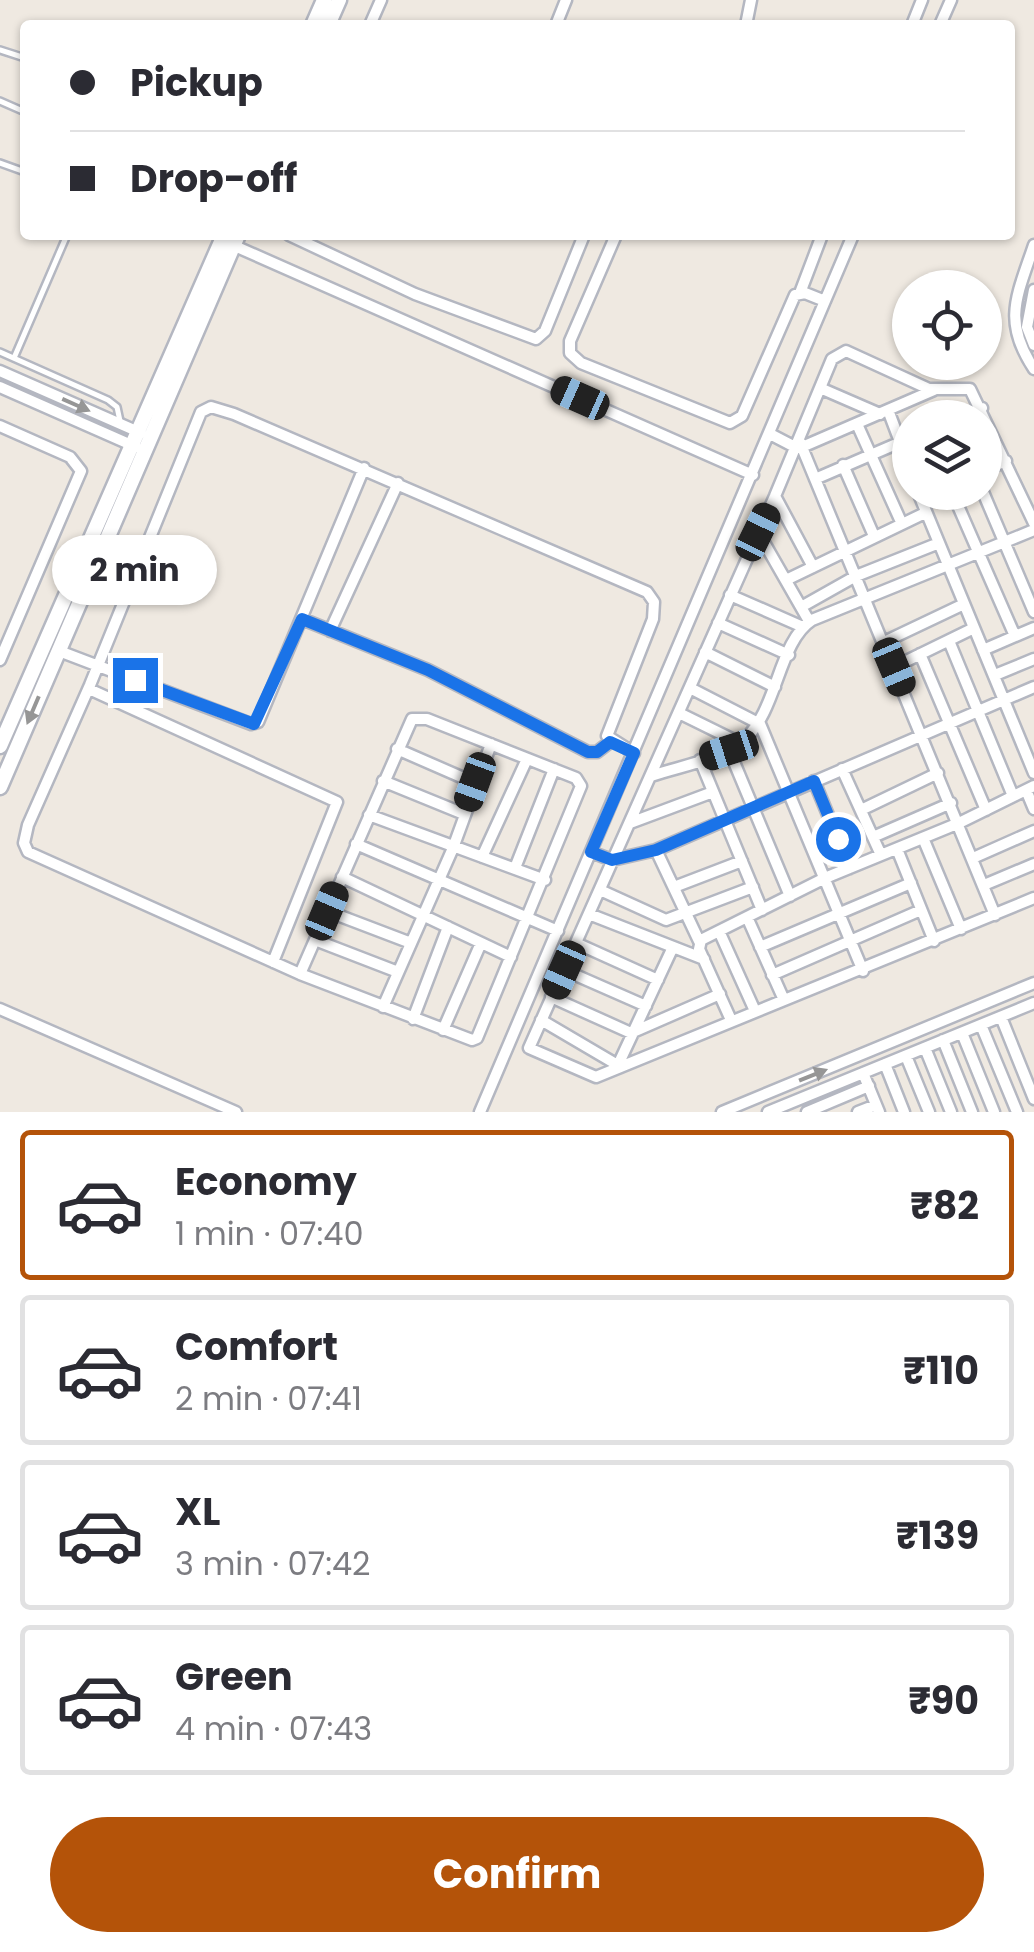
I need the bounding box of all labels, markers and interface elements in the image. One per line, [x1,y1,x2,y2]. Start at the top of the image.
text: Pickup [130,56,263,109]
text: Drop-off [130,152,298,205]
map controls [892,270,1002,510]
button: locate [892,270,1002,380]
car [546,372,614,424]
one-way arrow [61,397,91,413]
button: layers [892,400,1002,510]
car [731,498,785,566]
callout: 2 min [52,535,218,605]
text: 2 min [90,547,179,592]
car [868,634,920,700]
route end [113,658,158,703]
one-way arrow [25,695,41,725]
car [696,726,762,774]
car [451,749,499,815]
route start [816,817,861,862]
car [301,878,353,944]
car [538,936,590,1004]
one-way arrow [798,1066,828,1082]
text: Economy [175,1155,357,1208]
icon: car [55,1160,145,1250]
text: ₹82 [910,1179,979,1232]
text: 1 min · 07:40 [175,1211,364,1256]
text: Comfort [175,1320,338,1373]
icon: car [55,1325,145,1415]
text: ₹110 [903,1344,979,1397]
text: 2 min · 07:41 [175,1376,362,1421]
text: XL [175,1485,220,1538]
icon: car [55,1490,145,1580]
text: ₹139 [896,1509,979,1562]
text: 3 min · 07:42 [175,1541,371,1586]
text: Green [175,1650,293,1703]
icon: car [55,1655,145,1745]
text: ₹90 [908,1674,979,1727]
text: 4 min · 07:43 [175,1706,372,1751]
button: Confirm [50,1817,984,1932]

